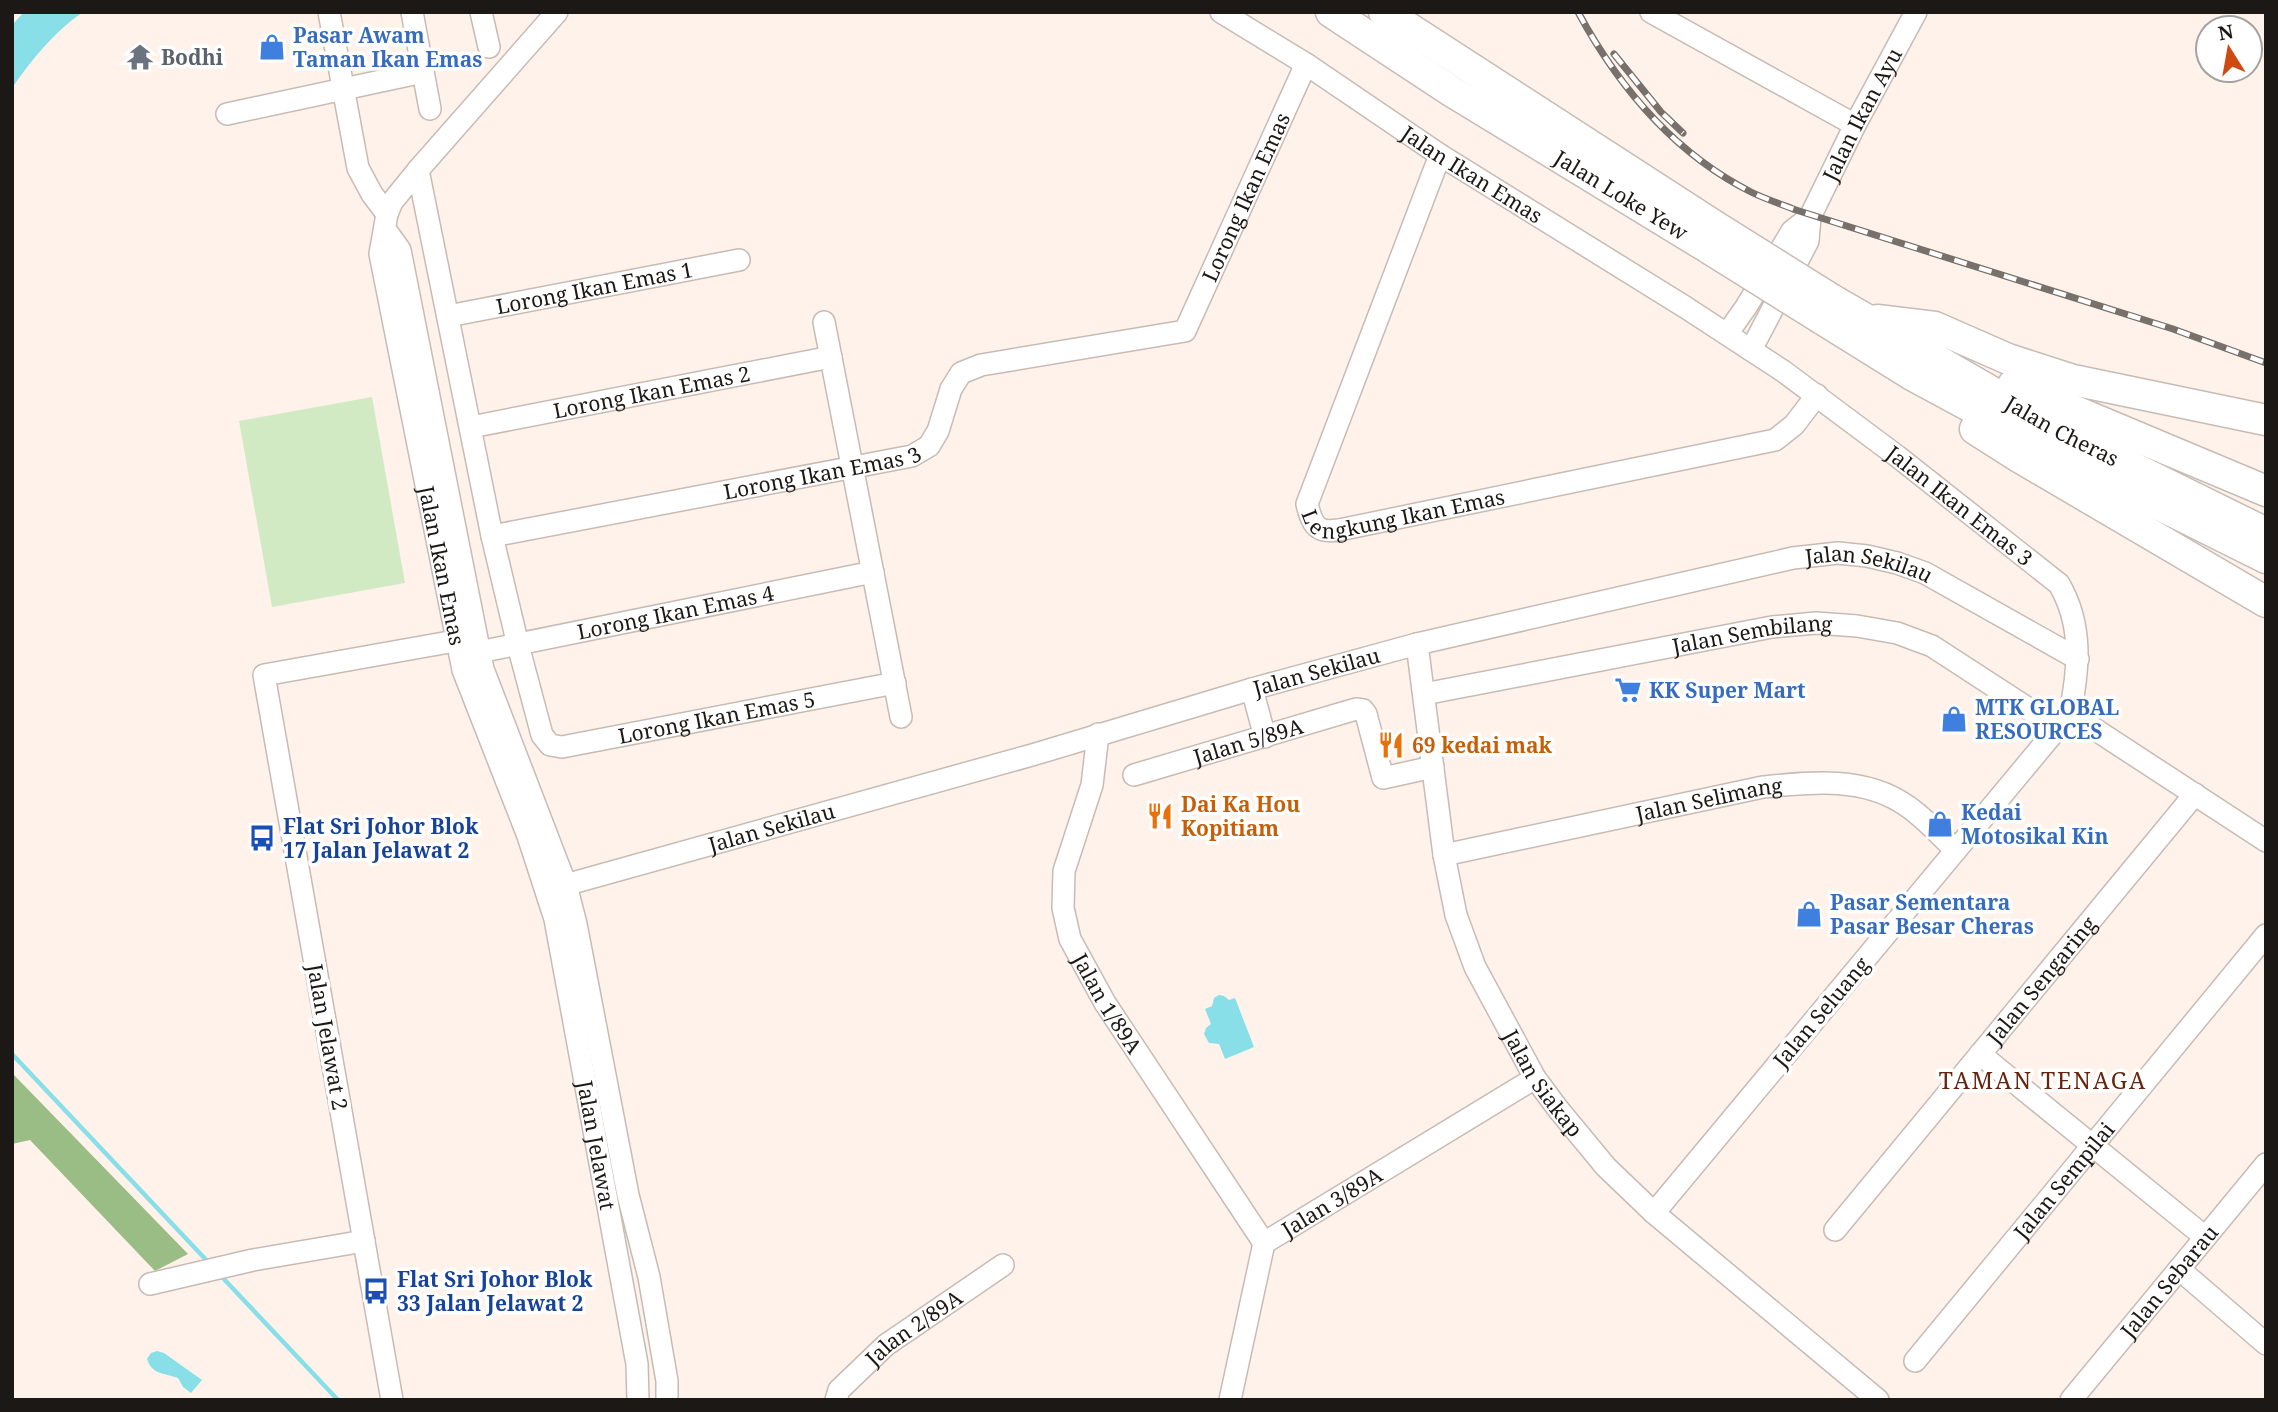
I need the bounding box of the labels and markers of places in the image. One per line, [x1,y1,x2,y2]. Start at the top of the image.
place label: Pasar Awam Taman Ikan Emas [293,21,482,73]
shop icon: Pasar Awam Taman Ikan Emas [257,32,287,62]
temple icon: Bodhi [125,42,155,72]
place label: Bodhi [161,43,224,71]
supermarket icon: KK Super Mart [1613,675,1643,705]
place label: KK Super Mart [1649,676,1806,704]
place label: MTK GLOBAL RESOURCES [1975,693,2120,745]
shop icon: MTK GLOBAL RESOURCES [1939,704,1969,734]
restaurant icon: 69 kedai mak [1376,730,1406,760]
place label: 69 kedai mak [1412,731,1553,759]
place label: Dai Ka Hou Kopitiam [1181,790,1300,842]
place label: Kedai Motosikal Kin [1961,798,2108,850]
restaurant icon: Dai Ka Hou Kopitiam [1145,801,1175,831]
shop icon: Kedai Motosikal Kin [1925,809,1955,839]
place label: Flat Sri Johor Blok 17 Jalan Jelawat 2 [283,812,479,864]
bus stop icon: Flat Sri Johor Blok 17 Jalan Jelawat 2 [247,823,277,853]
place label: Pasar Sementara Pasar Besar Cheras [1830,888,2034,940]
shop icon: Pasar Sementara Pasar Besar Cheras [1794,899,1824,929]
place label: Flat Sri Johor Blok 33 Jalan Jelawat 2 [397,1265,593,1317]
bus stop icon: Flat Sri Johor Blok 33 Jalan Jelawat 2 [361,1276,391,1306]

